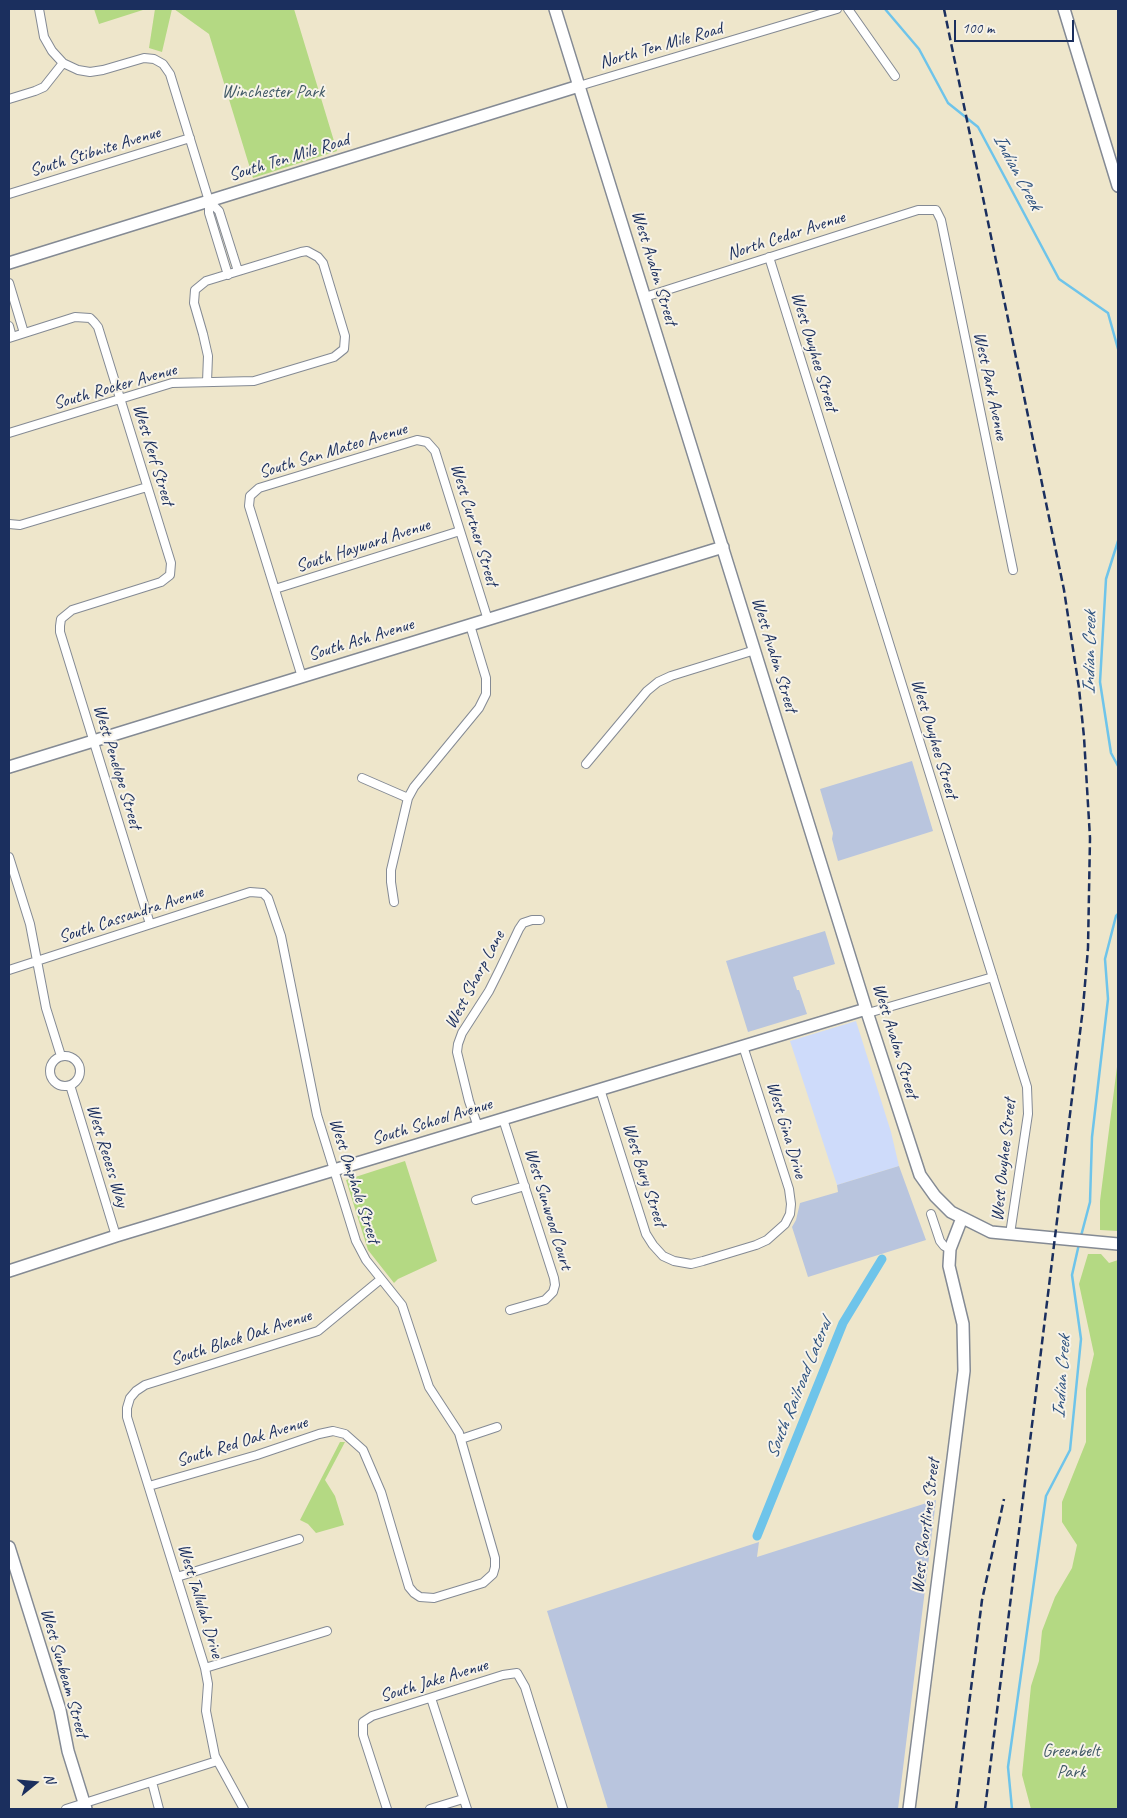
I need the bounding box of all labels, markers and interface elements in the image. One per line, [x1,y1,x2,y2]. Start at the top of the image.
scale bar [957,10,1077,42]
street label: North Ten Mile Road [597,18,725,74]
text: 100 m [962,19,994,38]
park label: Winchester Park [222,81,324,103]
street label: South Stibnite Avenue [27,122,163,182]
street label: South Ten Mile Road [226,129,352,187]
water label: Indian Creek [987,130,1047,214]
street label: North Cedar Avenue [724,207,848,265]
street label: West Avalon Street [626,208,682,328]
street label: West Owyhee Street [786,290,842,414]
street label: West Park Avenue [968,330,1012,442]
street label: South Rocker Avenue [51,359,179,415]
street label: West Kerf Street [127,402,179,508]
street label: South San Mateo Avenue [256,418,410,484]
street label: West Curtner Street [445,461,503,589]
street label: South Hayward Avenue [293,514,433,578]
street label: West Avalon Street [746,595,802,715]
water label: Indian Creek [1078,611,1102,695]
street label: South Ash Avenue [306,614,416,666]
street label: West Owyhee Street [906,677,962,801]
street label: West Penelope Street [88,702,146,832]
street label: South Cassandra Avenue [56,881,206,949]
street label: West Sharp Lane [440,927,510,1033]
street label: West Avalon Street [867,981,923,1101]
street label: West Gina Drive [761,1079,811,1181]
street label: South School Avenue [369,1093,495,1151]
street label: West Owyhee Street [987,1097,1021,1223]
street label: West Recess Way [81,1102,133,1210]
street label: West Omphale Street [324,1116,384,1246]
street label: West Bury Street [617,1120,671,1230]
street label: West Sunwood Court [519,1146,577,1272]
street label: South Black Oak Avenue [168,1305,314,1371]
water label: South Railroad Lateral [761,1316,837,1462]
water label: Indian Creek [1048,1335,1076,1419]
street label: South Red Oak Avenue [174,1412,310,1472]
street label: West Shortline Street [907,1457,945,1595]
street label: West Tallulah Drive [172,1541,228,1661]
street label: West Sunbeam Street [35,1606,93,1740]
street label: South Jake Avenue [378,1654,490,1708]
park label: Greenbelt Park [1042,1740,1100,1782]
north arrow [10,1758,60,1808]
text: N [40,1772,59,1785]

